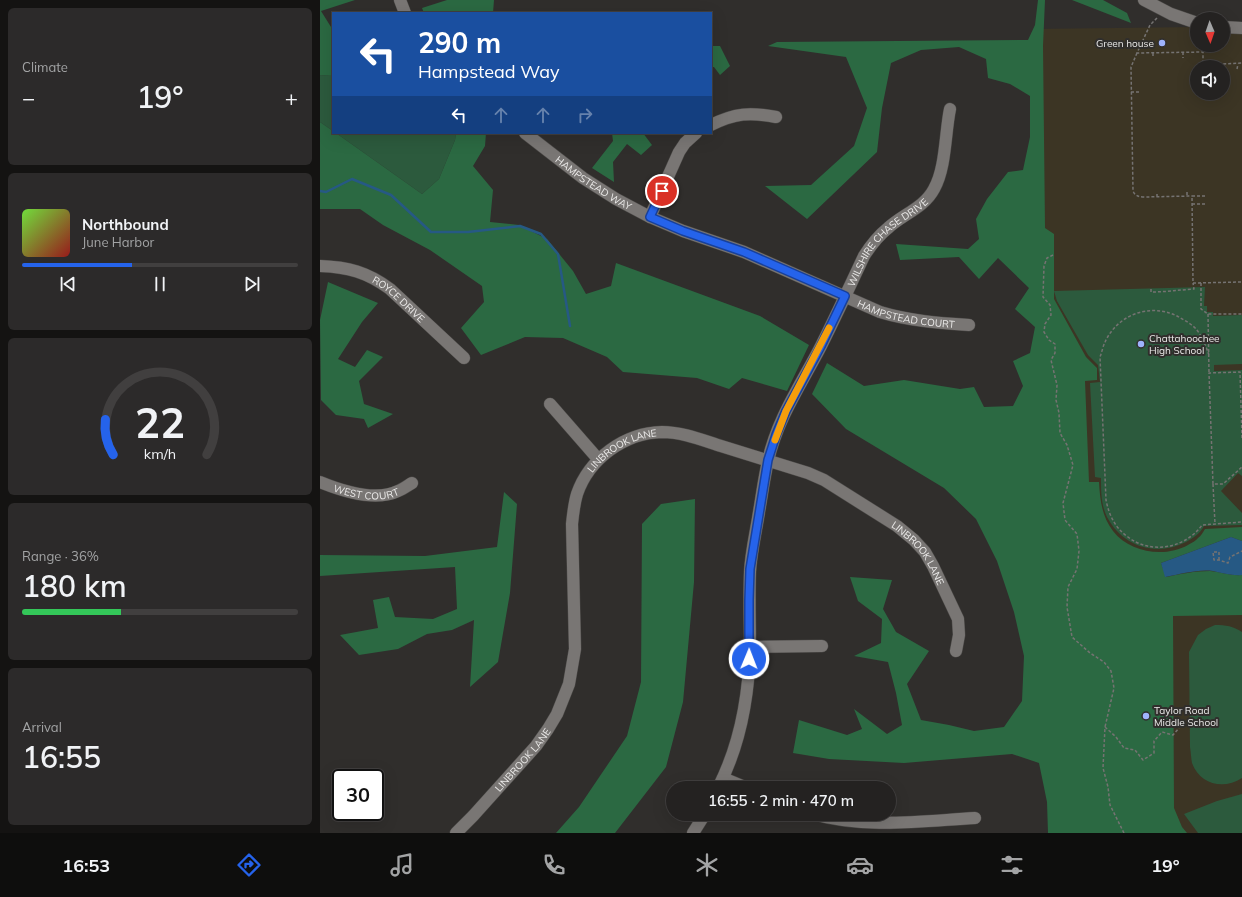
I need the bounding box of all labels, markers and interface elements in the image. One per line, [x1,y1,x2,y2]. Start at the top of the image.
north arrow [1190,12,1230,52]
map controls [1190,12,1230,100]
text: 290 m [418,25,501,60]
icon: left [352,28,404,80]
place label: Green house [1096,37,1154,50]
marker: Green house [1157,38,1167,48]
text: Climate [22,59,68,75]
text: Hampstead Way [418,60,560,83]
button: sound [1190,60,1230,100]
text: 19° [136,78,184,116]
text: − [22,84,35,112]
text: + [285,84,298,112]
icon: left [448,104,470,126]
icon: ahead [490,104,512,126]
icon: ahead [532,104,554,126]
icon: right [574,104,596,126]
street label: HAMPSTEAD WAY [553,153,635,214]
pin [645,174,679,208]
icon: arrive [651,180,673,202]
street label: WILSHIRE CHASE DRIVE [845,195,931,289]
text: Northbound [82,215,169,234]
text: June Harbor [82,234,154,250]
icon: previous [57,273,79,295]
icon: pause [149,273,171,295]
icon: next [241,273,263,295]
street label: ROYCE DRIVE [370,273,427,325]
street label: HAMPSTEAD COURT [855,297,955,331]
place label: Chattahoochee High School [1149,332,1220,357]
marker: Chattahoochee High School [1136,339,1146,349]
text: 22 [135,395,185,447]
street label: LINBROOK LANE [584,426,657,475]
text: km/h [144,444,176,462]
street label: WEST COURT [332,482,401,503]
street label: LINBROOK LANE [889,518,947,587]
text: Range · 36% [22,548,99,564]
text: 180 km [22,567,127,605]
position arrow [728,638,770,680]
place label: Taylor Road Middle School [1154,704,1218,729]
marker: Taylor Road Middle School [1141,711,1151,721]
text: Arrival [22,719,62,735]
street label: LINBROOK LANE [492,726,554,795]
text: 16:55 [22,738,101,776]
speed limit sign: 30 [332,769,384,821]
text: 16:55 · 2 min · 470 m [708,791,854,810]
icon: directions [235,851,263,879]
icon: music [388,851,416,879]
icon: phone [540,851,568,879]
icon: climate [693,851,721,879]
icon: car [846,851,874,879]
icon: filters [998,851,1026,879]
text: 16:53 [62,854,110,877]
text: 19° [1151,854,1180,877]

